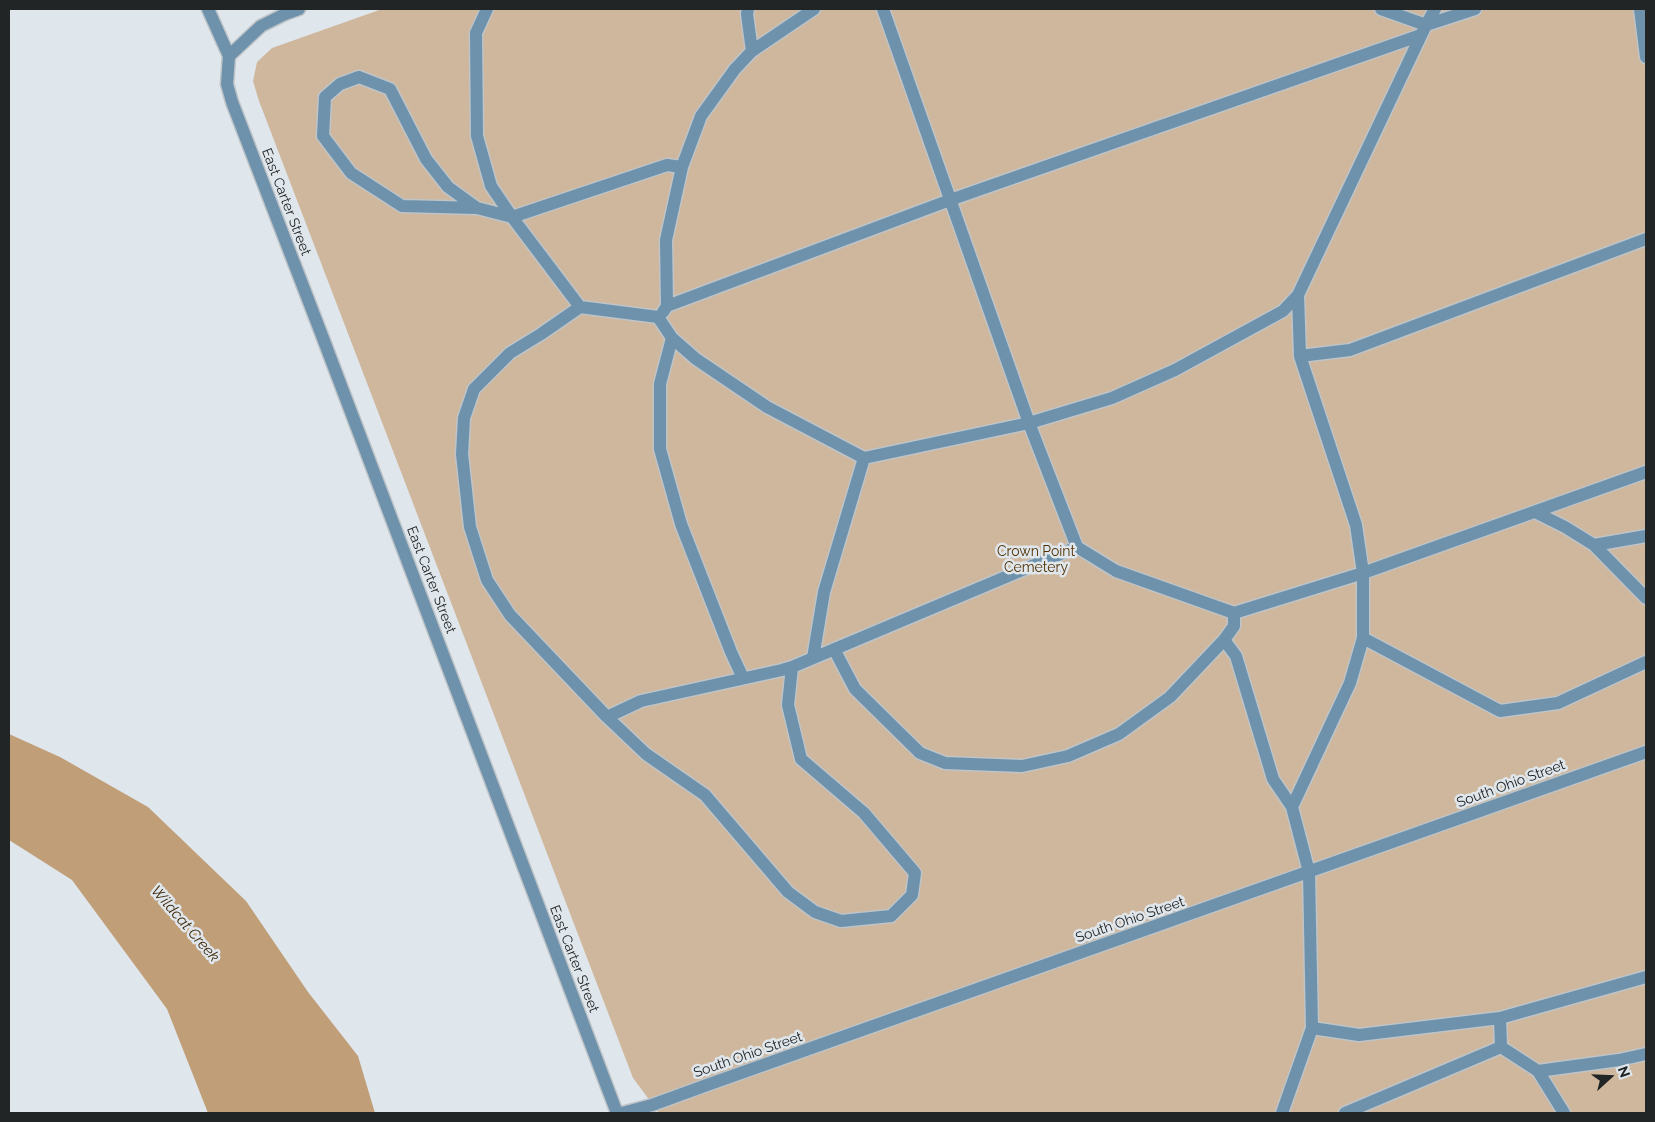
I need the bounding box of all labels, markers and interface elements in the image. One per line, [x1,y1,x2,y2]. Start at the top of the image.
street label: East Carter Street [258,146,314,258]
street label: East Carter Street [403,524,459,636]
park label: Crown Point Cemetery [997,544,1075,576]
street label: South Ohio Street [1455,757,1567,811]
water label: Wildcat Creek [147,882,223,966]
street label: South Ohio Street [1073,893,1187,947]
street label: East Carter Street [546,903,602,1015]
street label: South Ohio Street [691,1028,805,1082]
north arrow [1585,1052,1635,1102]
text: N [1615,1064,1633,1080]

